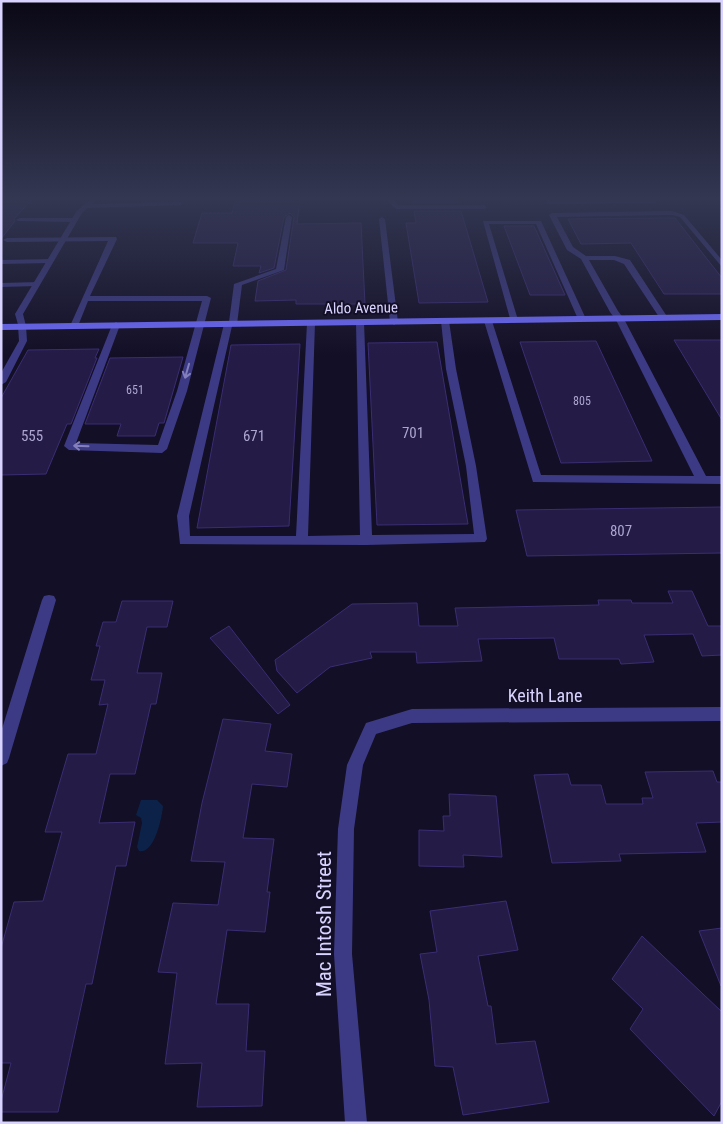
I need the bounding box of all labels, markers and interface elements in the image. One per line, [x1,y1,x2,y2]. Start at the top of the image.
street label: Aldo Avenue [324,298,398,318]
one-way arrow [182,363,192,379]
house number: 651 [126,383,144,397]
house number: 805 [573,394,591,408]
house number: 701 [402,424,424,442]
house number: 555 [21,427,43,445]
house number: 671 [243,427,265,445]
one-way arrow [73,442,89,451]
house number: 807 [610,522,632,540]
street label: Keith Lane [508,685,582,706]
street label: Mac Intosh Street [312,851,336,997]

